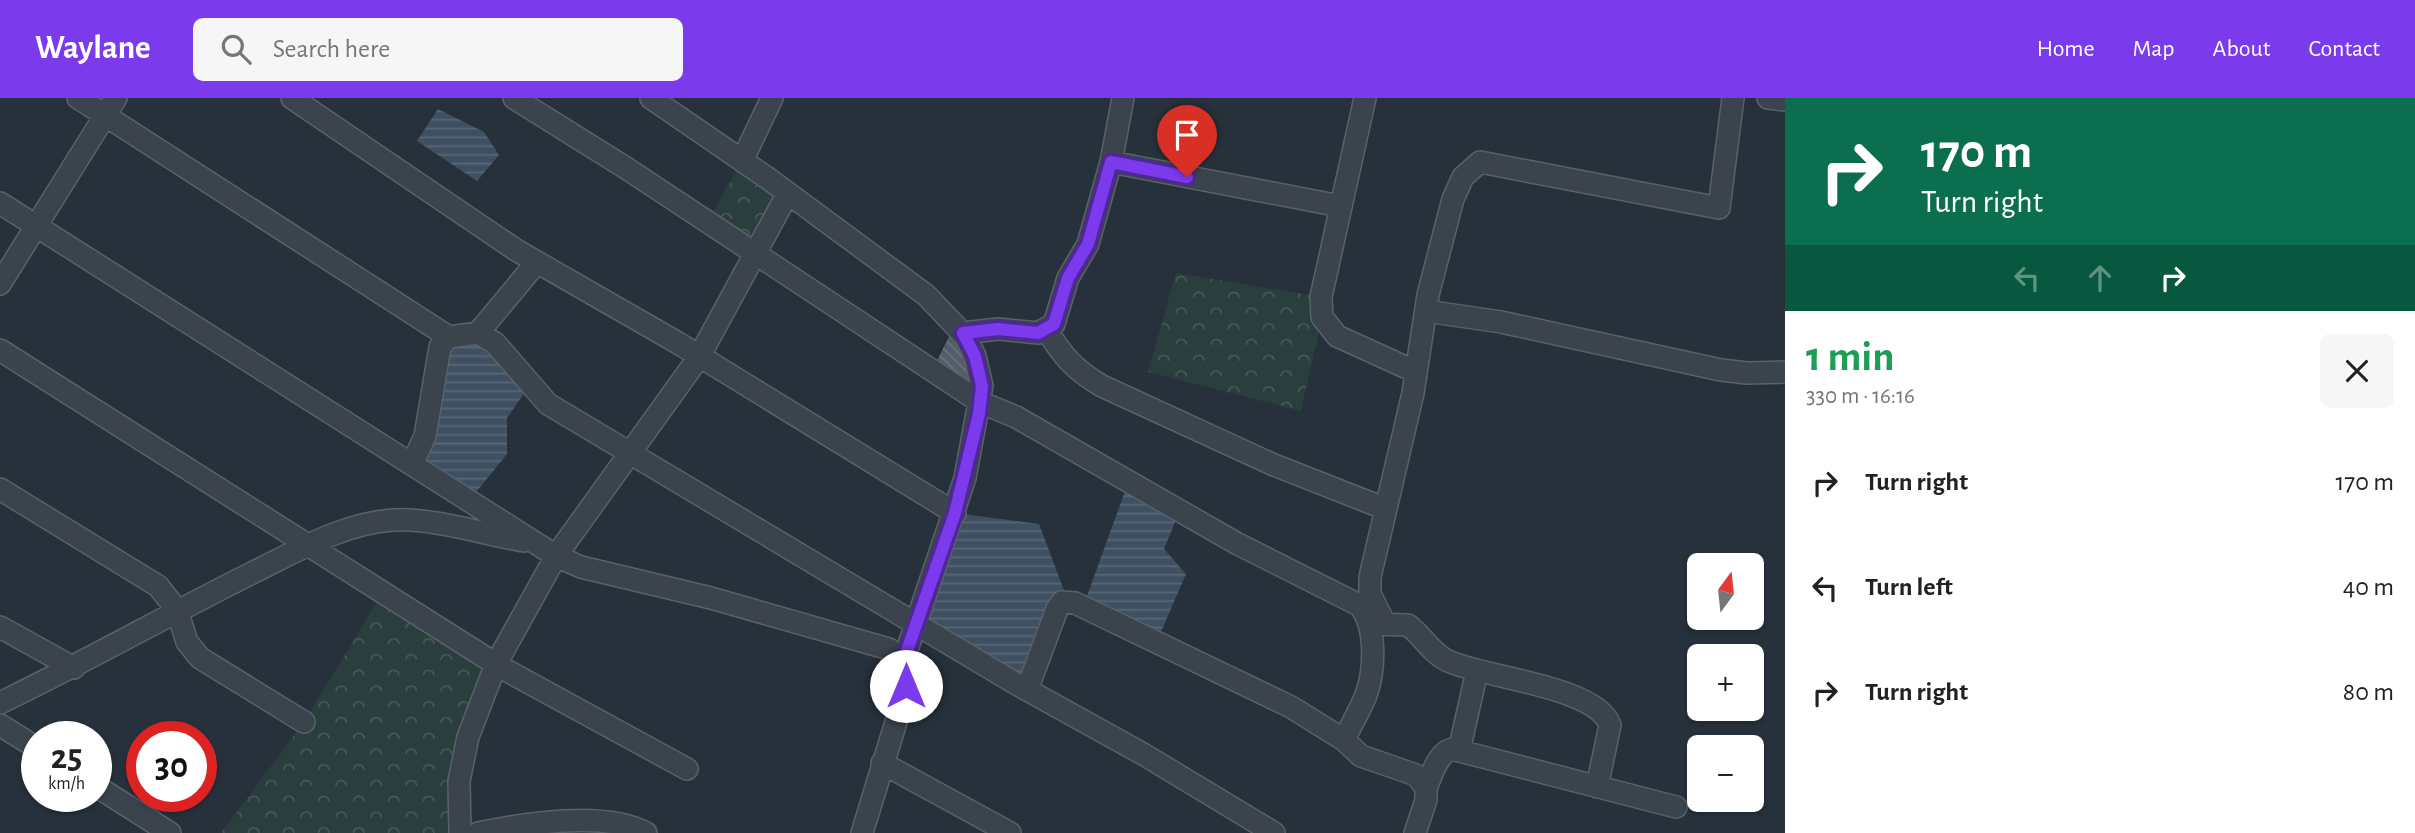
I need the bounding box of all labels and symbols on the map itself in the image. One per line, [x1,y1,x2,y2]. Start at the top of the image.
pin [1157,105,1217,177]
north arrow [1687,553,1764,630]
position arrow [869,649,943,723]
speed limit sign: 30 [126,721,217,812]

